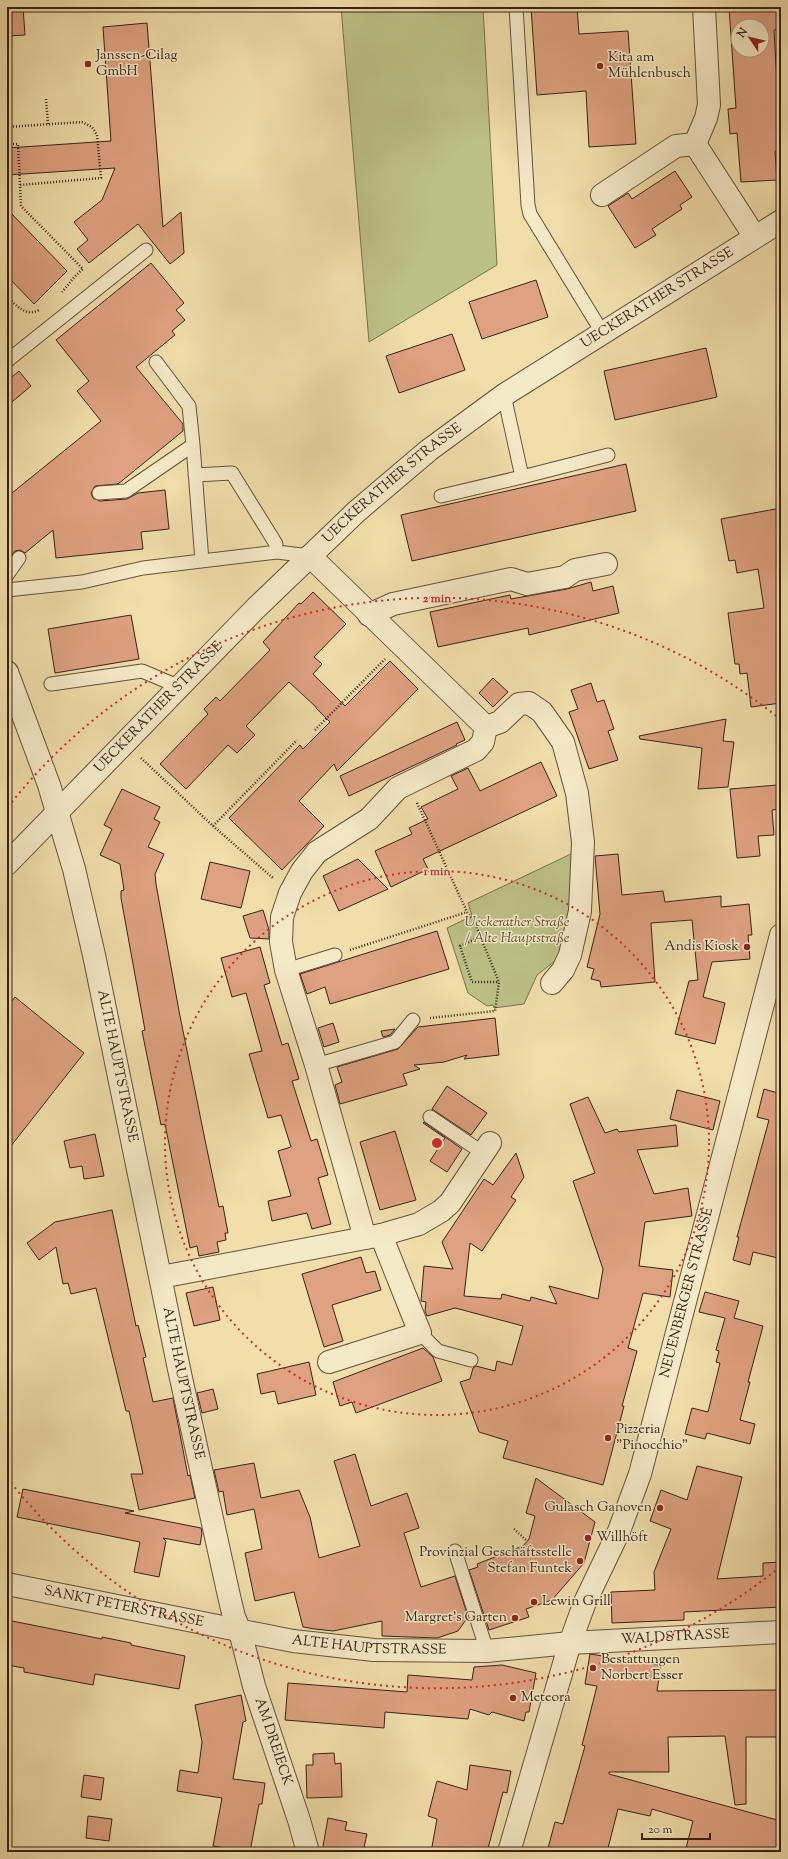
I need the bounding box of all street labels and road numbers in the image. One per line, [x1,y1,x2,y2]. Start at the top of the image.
street label: UECKERATHER STRASSE [577,243,738,354]
street label: UECKERATHER STRASSE [319,419,467,548]
street label: UECKERATHER STRASSE [90,637,228,778]
street label: ALTE HAUPTSTRASSE [91,988,142,1145]
street label: NEUENBERGER STRASSE [656,1205,719,1380]
street label: ALTE HAUPTSTRASSE [157,1305,209,1462]
street label: SANKT PETERSTRASSE [42,1582,206,1633]
street label: WALDSTRASSE [620,1625,731,1650]
street label: ALTE HAUPTSTRASSE [291,1631,447,1661]
street label: AM DREIECK [249,1695,297,1788]

